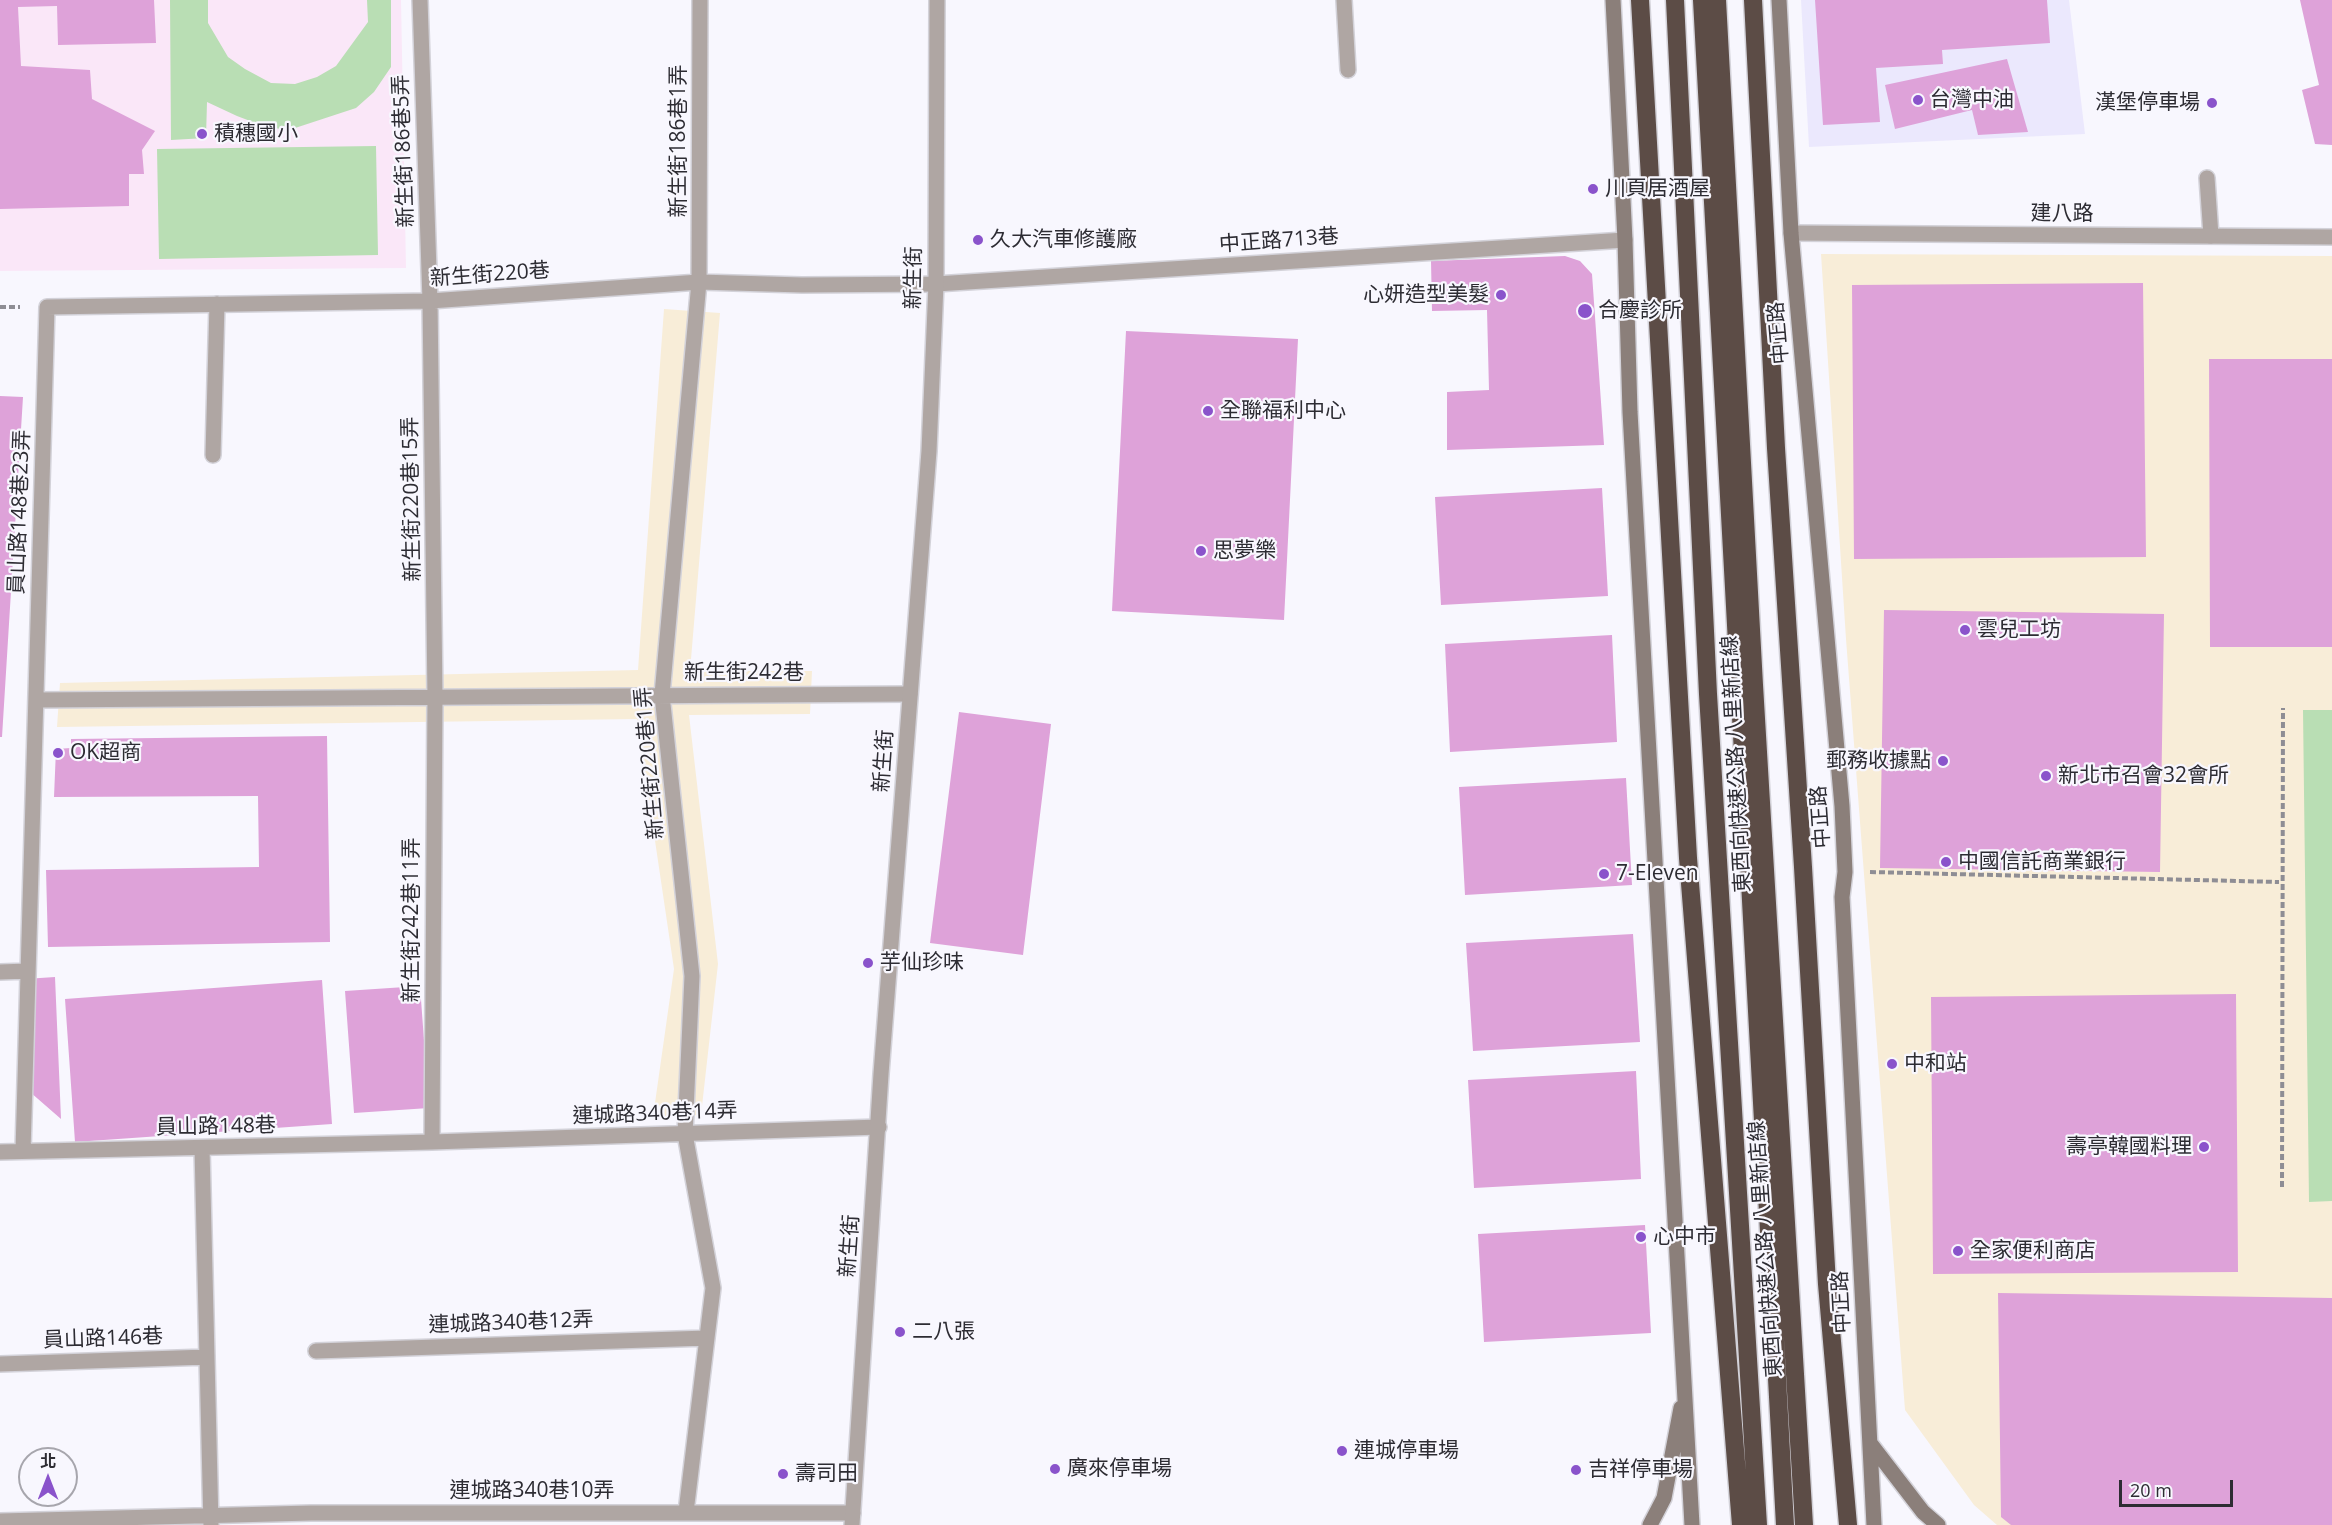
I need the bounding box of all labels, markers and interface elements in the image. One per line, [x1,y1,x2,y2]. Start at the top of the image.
street label: 新生街186巷1弄 [666,64,692,218]
street label: 新生街186巷5弄 [389,74,419,228]
place label: 台灣中油 [1930,87,2014,113]
place label: 漢堡停車場 [2095,90,2200,116]
marker: 台灣中油 [1911,93,1925,107]
marker: 漢堡停車場 [2205,96,2219,110]
place label: 積穗國小 [214,121,298,147]
marker: 積穗國小 [195,127,209,141]
place label: 川頁居酒屋 [1605,176,1710,202]
marker: 川頁居酒屋 [1586,182,1600,196]
street label: 建八路 [2031,201,2093,227]
street label: 中正路713巷 [1218,224,1340,258]
place label: 久大汽車修護廠 [990,227,1137,253]
marker: 久大汽車修護廠 [971,233,985,247]
street label: 新生街 [901,246,927,310]
street label: 新生街220巷 [429,258,551,292]
place label: 心妍造型美髮 [1363,282,1489,308]
marker: 心妍造型美髮 [1494,288,1508,302]
place label: 合慶診所 [1598,298,1682,324]
street label: 中正路 [1764,301,1794,365]
marker: 合慶診所 [1576,302,1594,320]
place label: 全聯福利中心 [1220,398,1346,424]
marker: 全聯福利中心 [1201,404,1215,418]
street label: 新生街220巷15弄 [398,416,426,582]
street label: 員山路148巷23弄 [5,429,35,595]
place label: 思夢樂 [1213,538,1276,564]
marker: 思夢樂 [1194,544,1208,558]
place label: 雲兒工坊 [1977,617,2061,643]
marker: 雲兒工坊 [1958,623,1972,637]
street label: 東西向快速公路 八里新店線 [1718,635,1756,893]
street label: 新生街242巷 [684,660,804,686]
street label: 新生街220巷1弄 [631,686,669,840]
street label: 新生街 [869,729,899,793]
place label: OK超商 [70,740,141,766]
marker: OK超商 [51,746,65,760]
place label: 郵務收據點 [1826,748,1931,774]
marker: 郵務收據點 [1936,754,1950,768]
place label: 新北市召會32會所 [2058,763,2229,789]
marker: 新北市召會32會所 [2039,769,2053,783]
street label: 中正路 [1806,785,1836,849]
street label: 新生街242巷11弄 [399,837,425,1003]
place label: 中國信託商業銀行 [1958,849,2126,875]
marker: 中國信託商業銀行 [1939,855,1953,869]
place label: 7-Eleven [1616,861,1699,887]
marker: 7-Eleven [1597,867,1611,881]
place label: 芋仙珍味 [880,950,964,976]
marker: 芋仙珍味 [861,956,875,970]
place label: 中和站 [1904,1051,1967,1077]
marker: 中和站 [1885,1057,1899,1071]
street label: 連城路340巷14弄 [572,1099,738,1129]
street label: 員山路148巷 [156,1113,276,1141]
street label: 東西向快速公路 八里新店線 [1744,1120,1788,1378]
place label: 壽亭韓國料理 [2066,1134,2192,1160]
marker: 壽亭韓國料理 [2197,1140,2211,1154]
street label: 新生街 [835,1214,865,1278]
place label: 心中市 [1653,1224,1716,1250]
marker: 心中市 [1634,1230,1648,1244]
place label: 全家便利商店 [1970,1238,2096,1264]
marker: 全家便利商店 [1951,1244,1965,1258]
street label: 中正路 [1828,1270,1856,1334]
street label: 連城路340巷12弄 [428,1308,594,1338]
place label: 二八張 [912,1319,975,1345]
street label: 員山路146巷 [43,1324,163,1354]
marker: 二八張 [893,1325,907,1339]
place label: 連城停車場 [1354,1438,1459,1464]
marker: 連城停車場 [1335,1444,1349,1458]
north arrow [18,1447,78,1507]
text: 北 [40,1450,56,1472]
place label: 廣來停車場 [1067,1456,1172,1482]
place label: 吉祥停車場 [1588,1457,1693,1483]
place label: 壽司田 [795,1461,858,1487]
marker: 廣來停車場 [1048,1462,1062,1476]
marker: 吉祥停車場 [1569,1463,1583,1477]
marker: 壽司田 [776,1467,790,1481]
scale bar [2122,1468,2236,1506]
street label: 連城路340巷10弄 [449,1478,615,1504]
text: 20 m [2130,1478,2172,1502]

